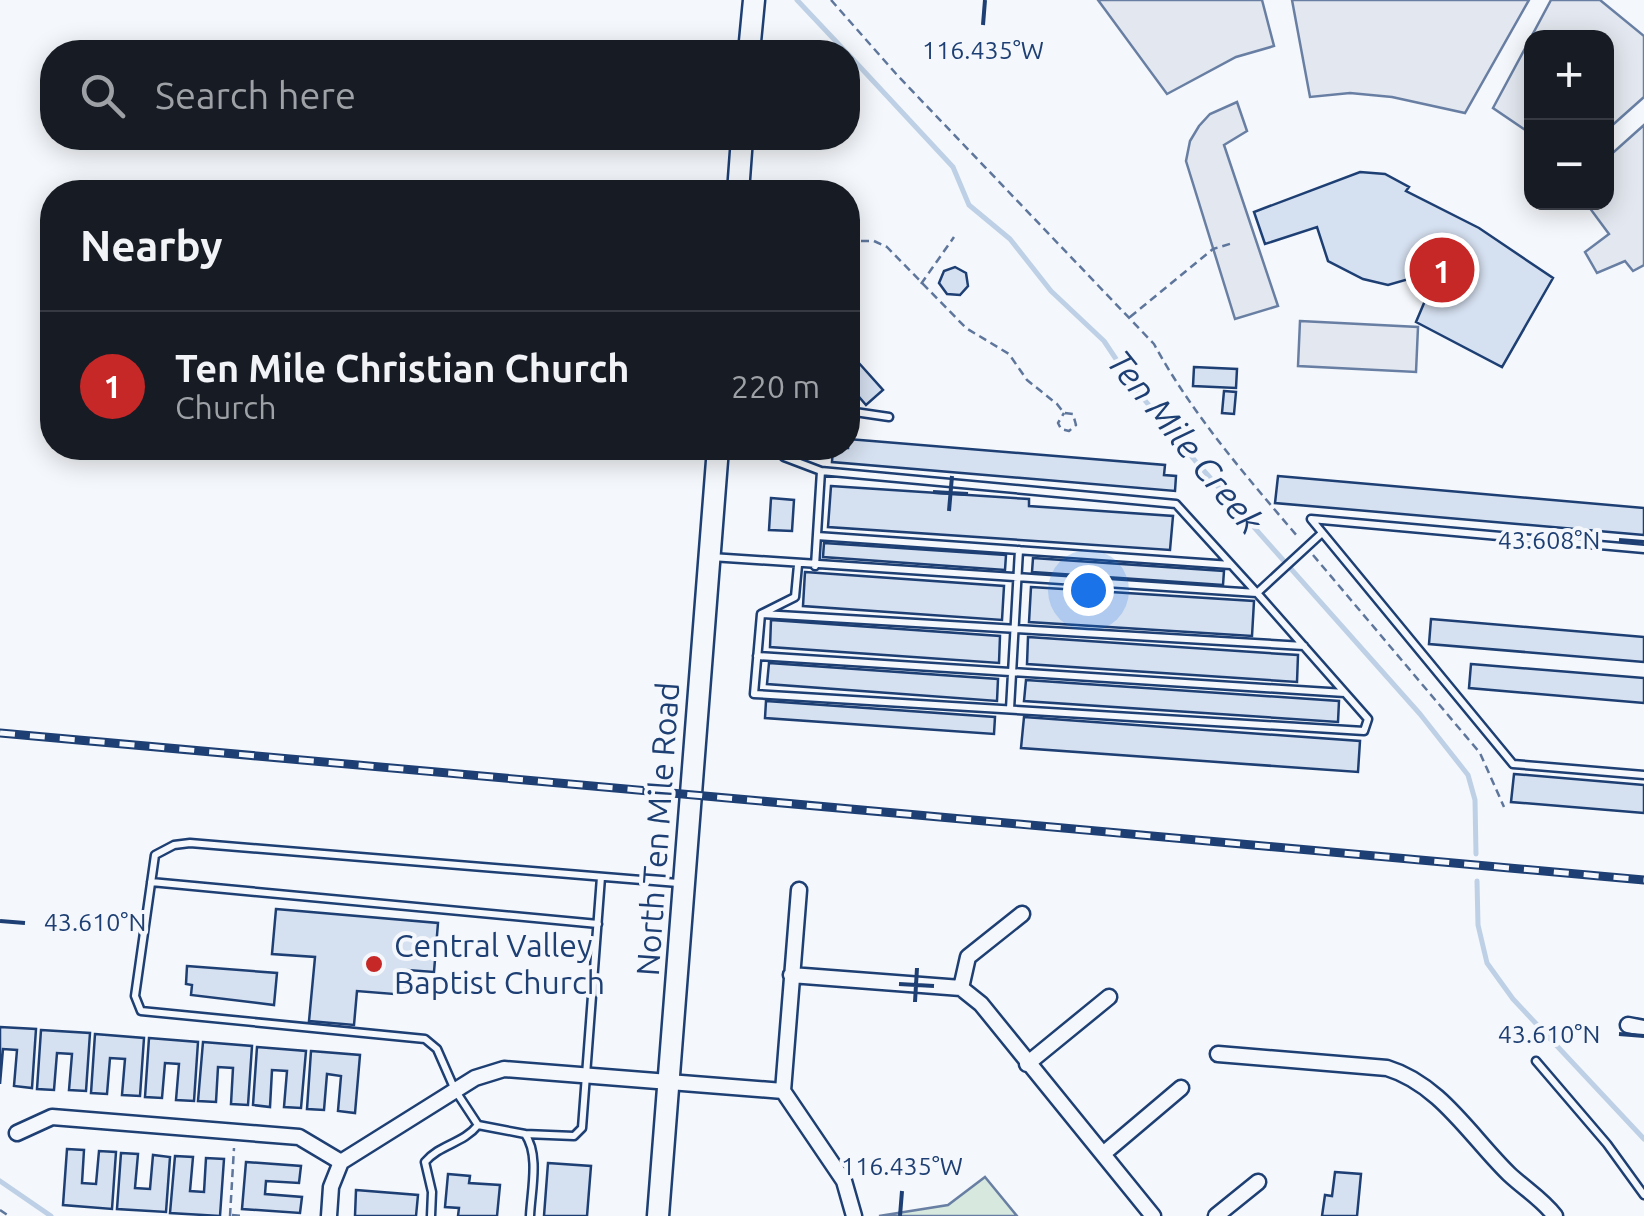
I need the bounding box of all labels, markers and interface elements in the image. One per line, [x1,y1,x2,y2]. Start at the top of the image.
map controls [1524,30,1614,210]
button: + [1524,30,1614,120]
text: 116.435°W [922,36,1044,64]
search box [40,40,860,150]
icon: search [75,68,130,123]
text: Search here [155,74,356,116]
button: − [1524,120,1614,210]
text: Nearby [80,222,223,269]
pin: 1 [1410,232,1474,308]
water label: Ten Mile Creek [1100,342,1272,541]
text: Ten Mile Christian Church [175,347,630,389]
text: 1 [103,368,122,404]
text: 220 m [731,368,820,404]
text: Church [175,389,276,425]
text: 43.608°N [1498,526,1600,554]
your location [1063,565,1114,616]
street label: North Ten Mile Road [629,681,685,977]
text: 43.610°N [44,908,146,936]
place label: Central Valley Baptist Church [394,927,605,1000]
marker: Central Valley Baptist Church [363,953,385,975]
text: 43.610°N [1498,1020,1600,1048]
text: 116.435°W [841,1152,963,1180]

